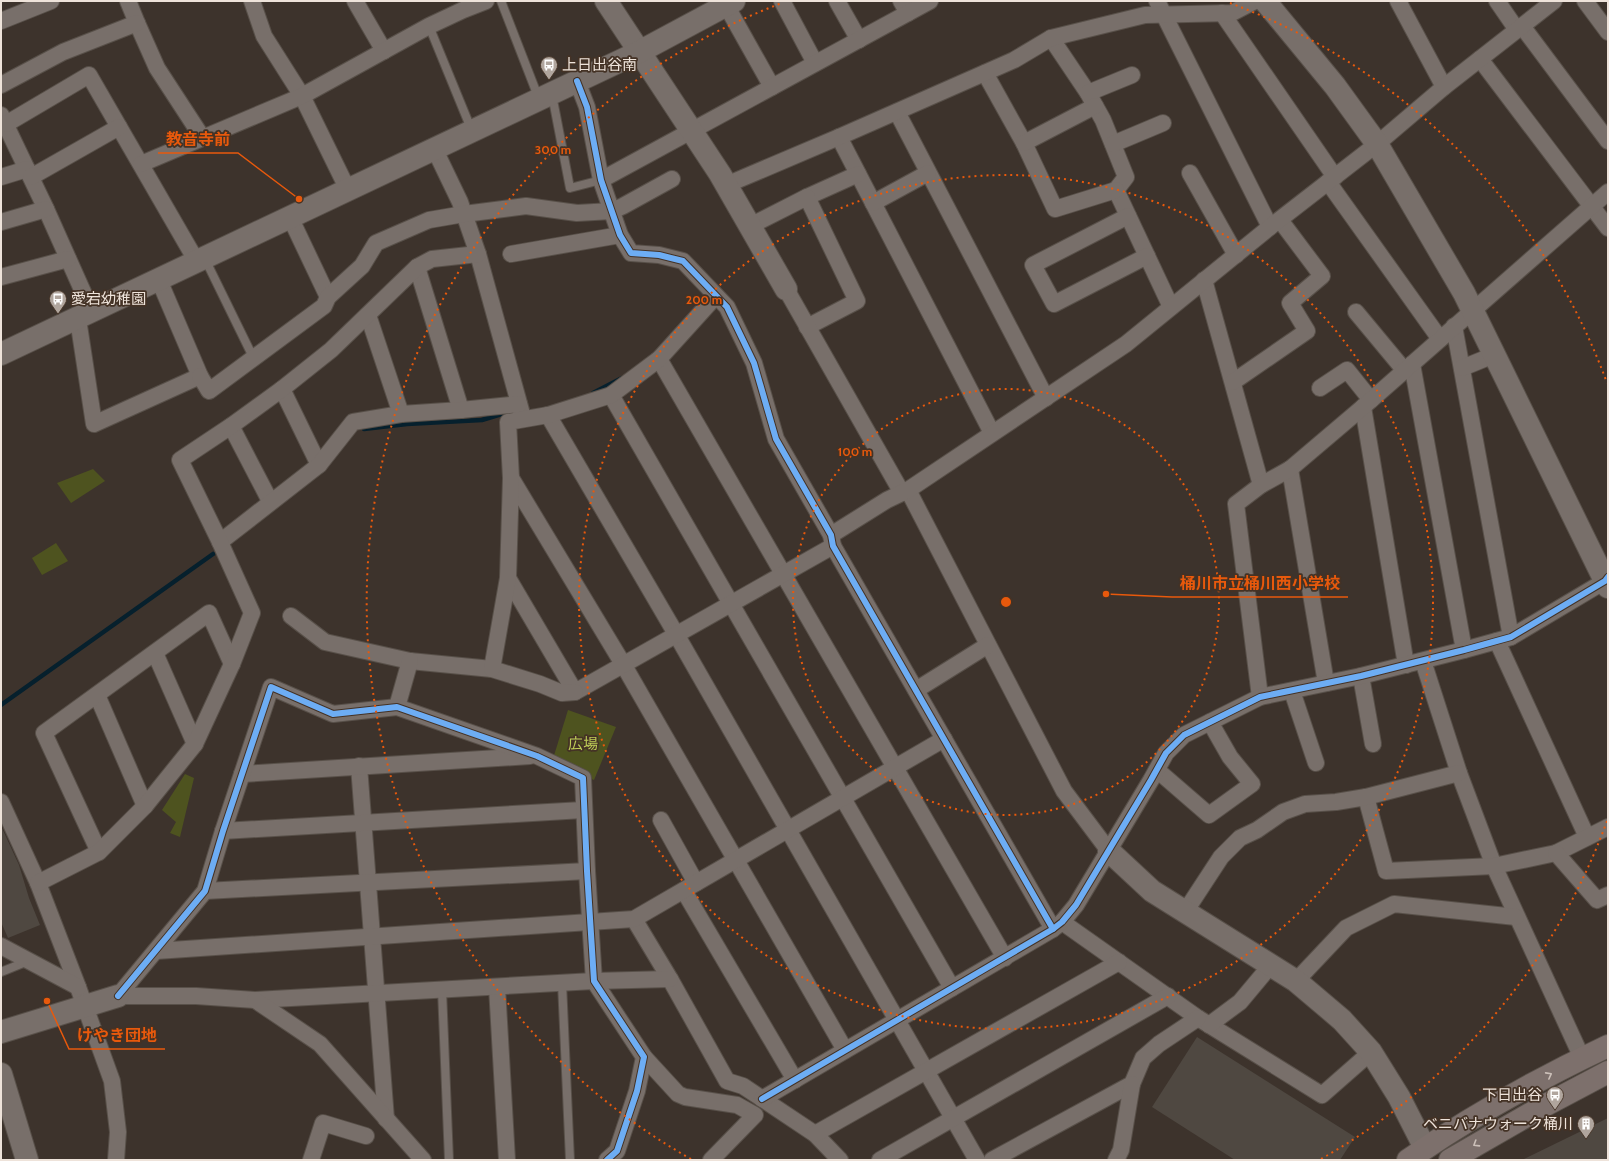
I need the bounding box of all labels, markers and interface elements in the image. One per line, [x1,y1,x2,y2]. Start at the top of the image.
bus stop icon: 上日出谷南 [539,55,559,80]
place label: 上日出谷南 [562,56,637,74]
callout: 教音寺前 [158,125,238,153]
text: 教音寺前 [166,130,230,149]
text: 300 m [535,142,571,157]
bus stop icon: 愛宕幼稚園 [48,289,68,314]
place label: 愛宕幼稚園 [71,290,146,308]
text: 200 m [686,292,722,307]
text: 100 m [838,444,872,459]
callout: 桶川市立桶川西小学校 [1172,569,1348,597]
text: 桶川市立桶川西小学校 [1179,574,1340,593]
centre of rings [999,595,1013,609]
park label: 広場 [568,735,598,753]
callout: けやき団地 [69,1021,165,1049]
text: けやき団地 [77,1026,157,1045]
one-way arrow [1545,1073,1552,1080]
bus stop icon: 下日出谷 [1545,1085,1565,1110]
place label: 下日出谷 [1482,1086,1542,1104]
building icon: ベニバナウォーク桶川 [1576,1114,1596,1139]
place label: ベニバナウォーク桶川 [1423,1115,1573,1133]
one-way arrow [1473,1140,1480,1147]

